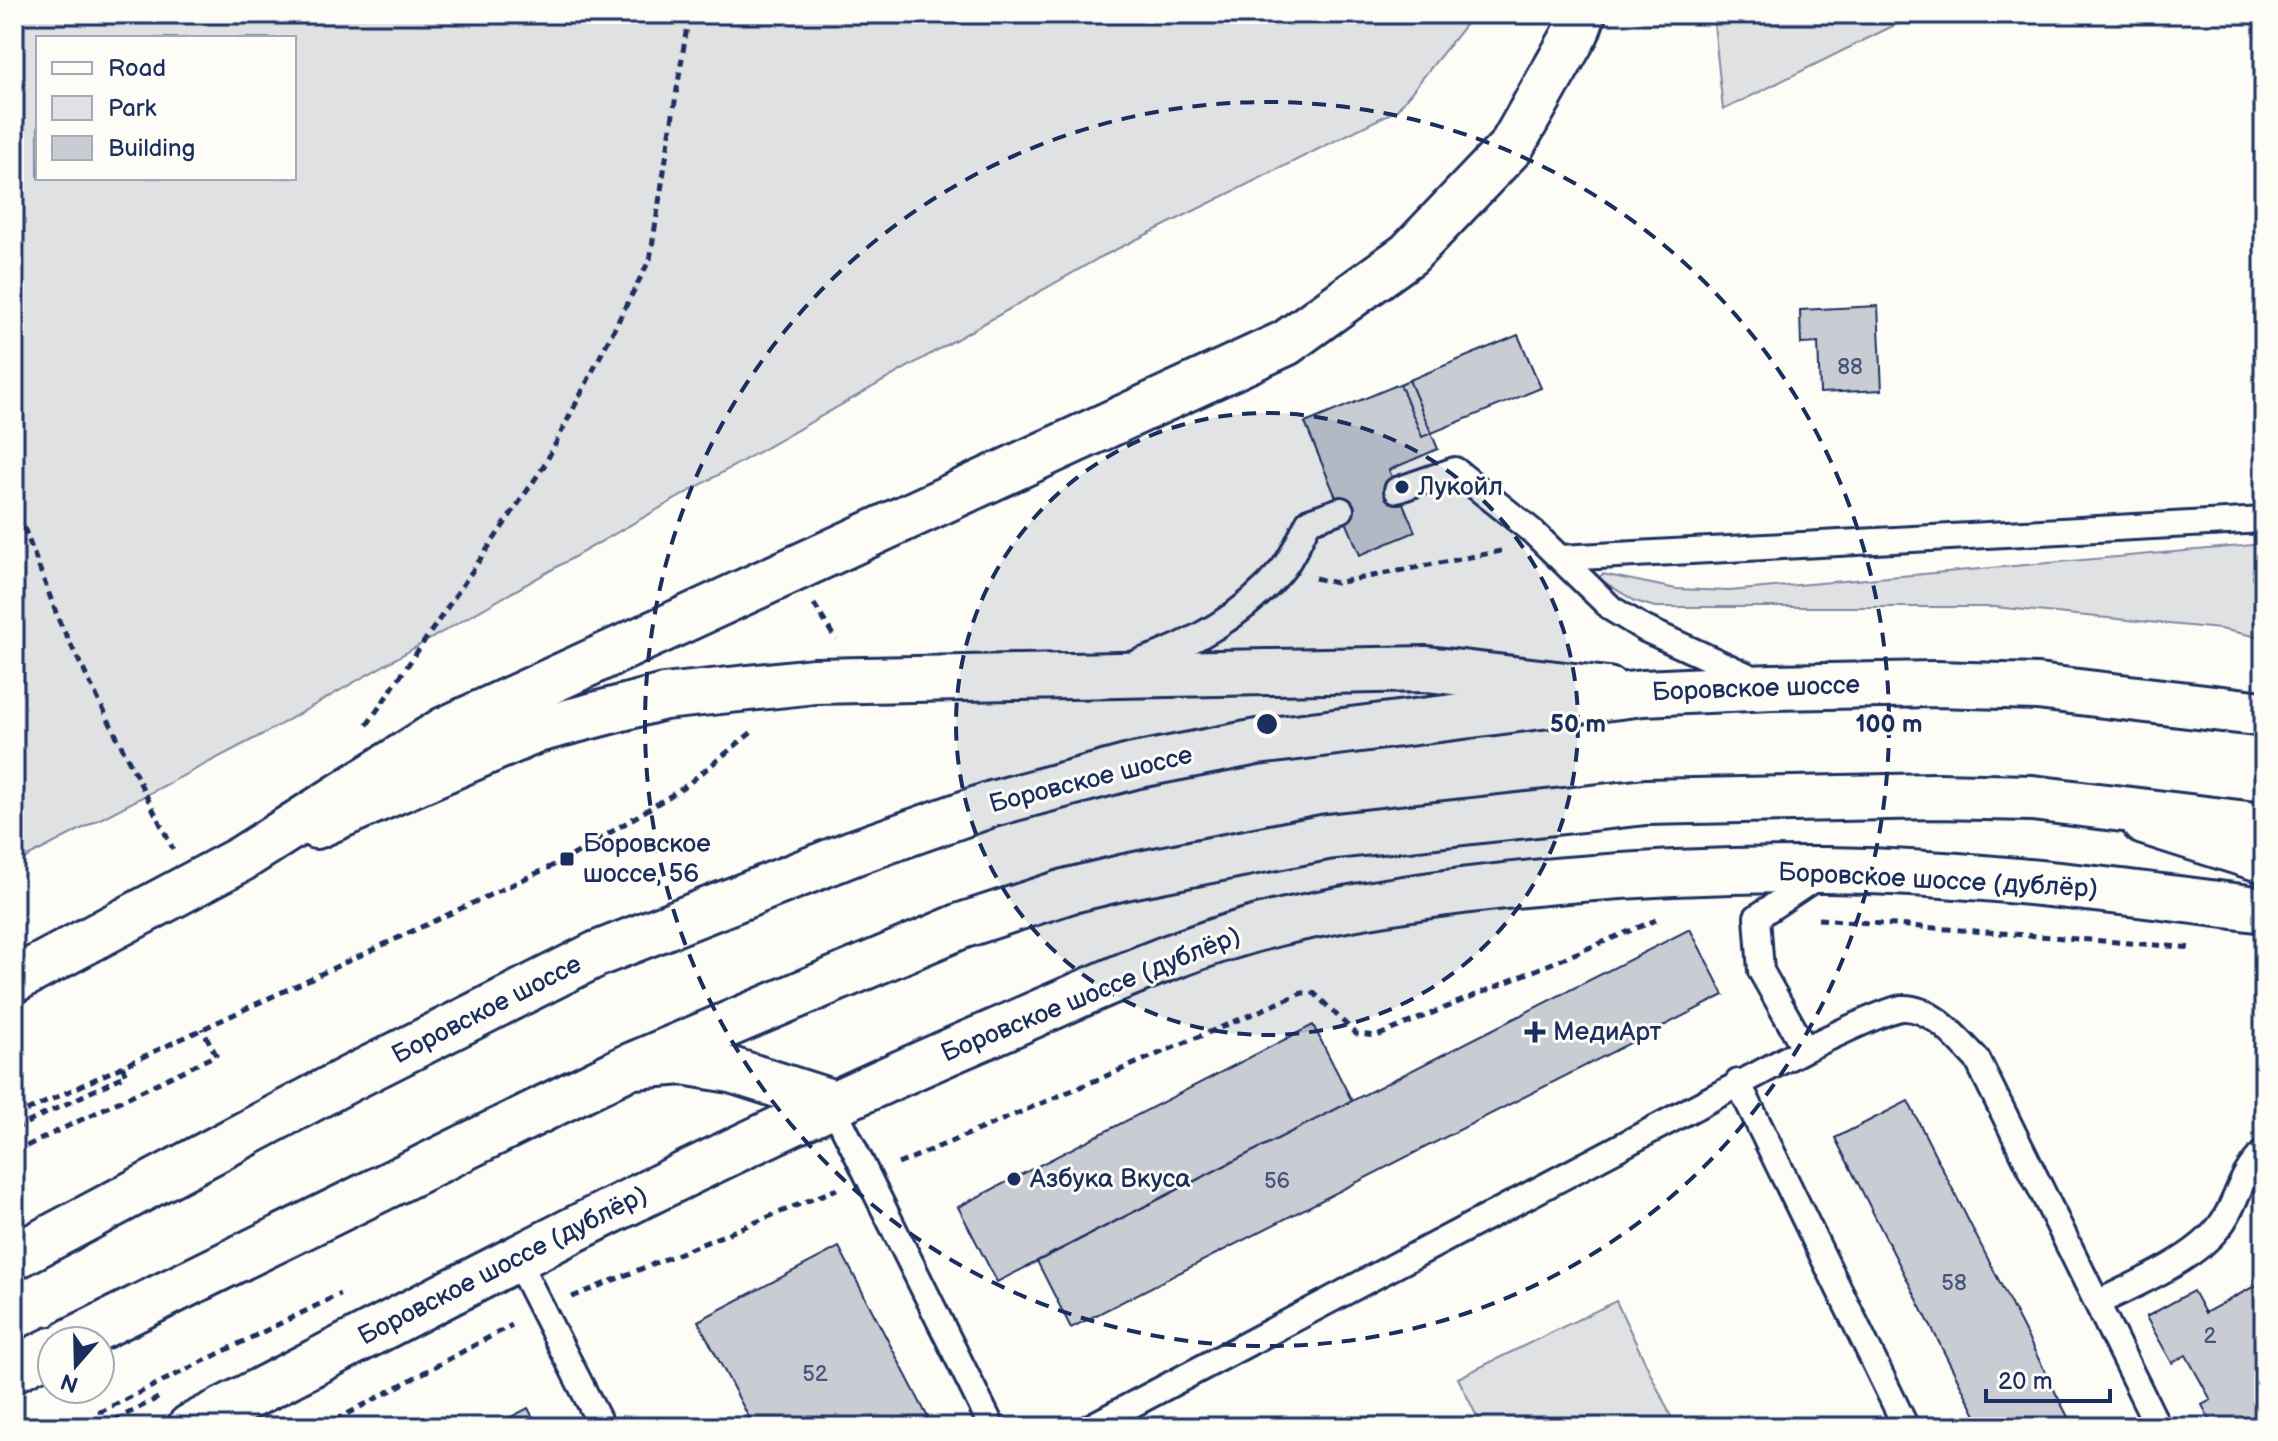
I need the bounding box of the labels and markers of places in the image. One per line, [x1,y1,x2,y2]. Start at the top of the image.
place label: Лукойл [1417,472,1503,503]
marker: Лукойл [1393,478,1411,496]
centre of rings [1253,710,1281,738]
place label: Боровское шоссе, 56 [583,829,711,890]
marker: Боровское шоссе, 56 [558,850,576,868]
place label: МедиАрт [1553,1017,1662,1048]
marker: МедиАрт [1524,1021,1546,1043]
place label: Азбука Вкуса [1029,1164,1191,1195]
marker: Азбука Вкуса [1005,1170,1023,1188]

